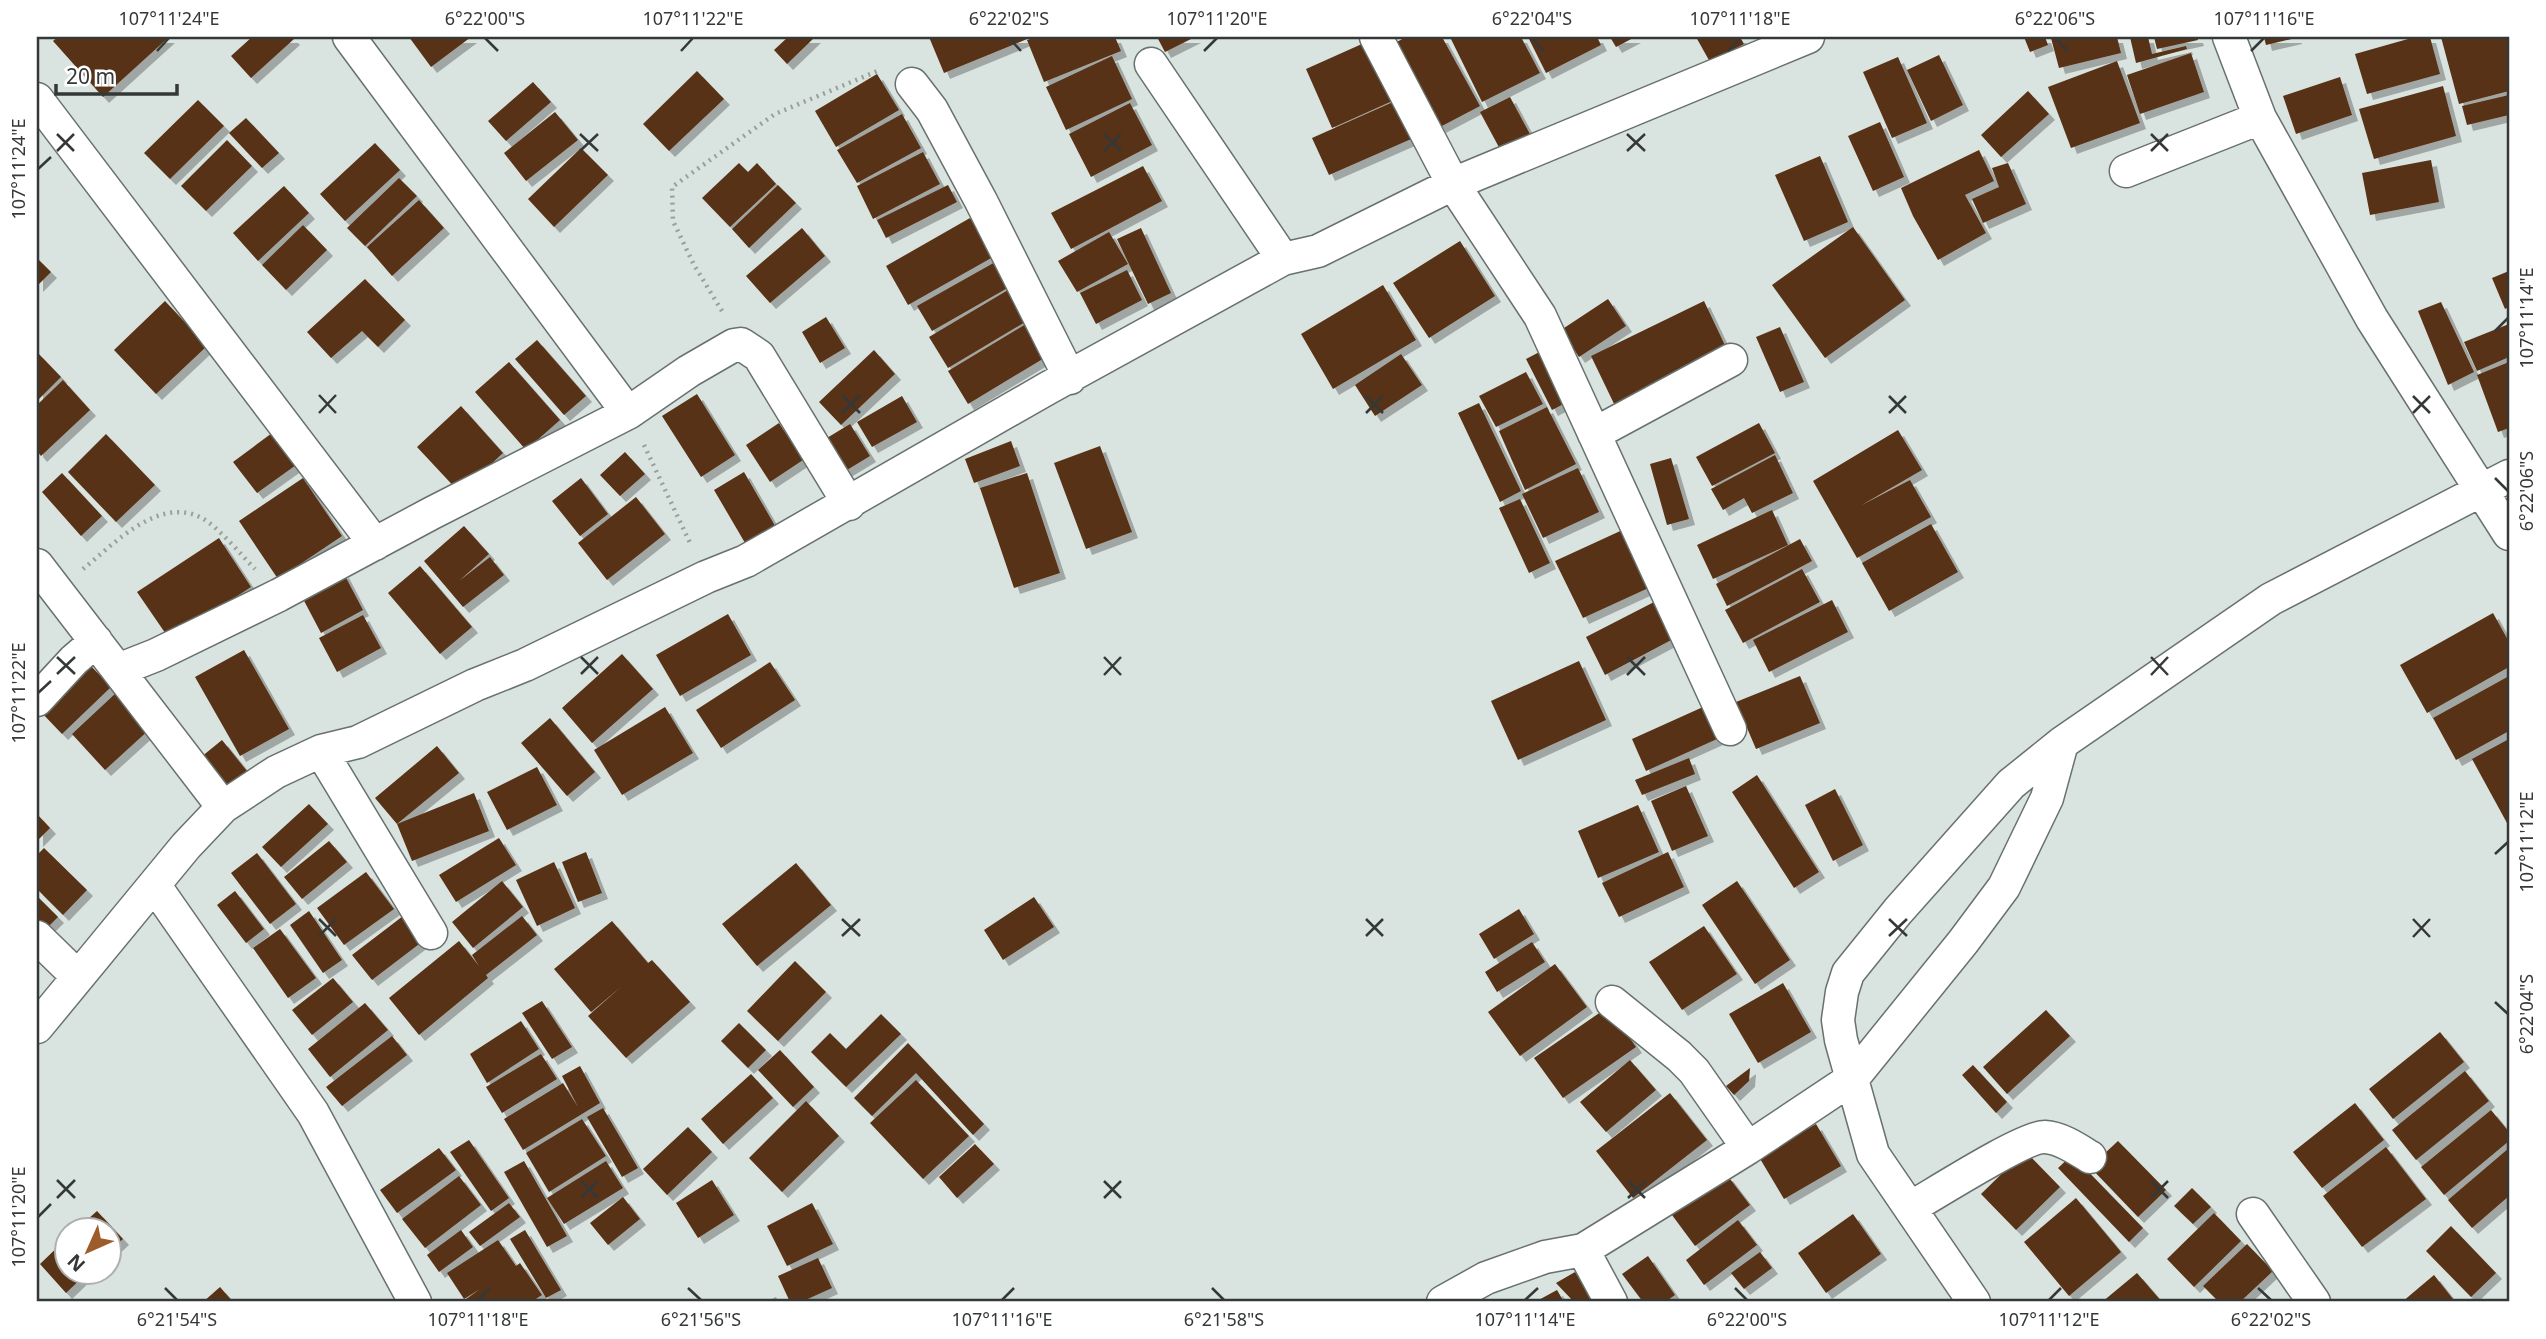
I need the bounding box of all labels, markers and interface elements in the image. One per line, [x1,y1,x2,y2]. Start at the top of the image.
text: 107°11'24"E [118,6,220,30]
text: 6°22'00"S [445,6,525,30]
text: 107°11'22"E [642,6,744,30]
text: 6°22'02"S [969,6,1049,30]
text: 107°11'20"E [1166,6,1268,30]
text: 6°22'04"S [1492,6,1572,30]
text: 107°11'18"E [1689,6,1791,30]
text: 6°22'06"S [2015,6,2095,30]
text: 107°11'16"E [2213,6,2315,30]
scale bar [56,52,177,96]
text: 20 m [66,62,115,90]
text: 107°11'24"E [6,118,30,220]
text: 107°11'14"E [2514,267,2538,369]
text: 6°22'06"S [2514,451,2538,531]
text: 107°11'22"E [6,642,30,744]
text: 107°11'12"E [2514,791,2538,893]
text: 6°22'04"S [2514,974,2538,1054]
text: 107°11'20"E [6,1166,30,1268]
north arrow [52,1216,122,1286]
text: N [61,1248,91,1278]
text: 6°21'54"S [137,1307,217,1331]
text: 107°11'18"E [427,1307,529,1331]
text: 6°21'56"S [661,1307,741,1331]
text: 107°11'16"E [951,1307,1053,1331]
text: 6°21'58"S [1184,1307,1264,1331]
text: 107°11'14"E [1474,1307,1576,1331]
text: 6°22'00"S [1707,1307,1787,1331]
text: 107°11'12"E [1998,1307,2100,1331]
text: 6°22'02"S [2231,1307,2311,1331]

